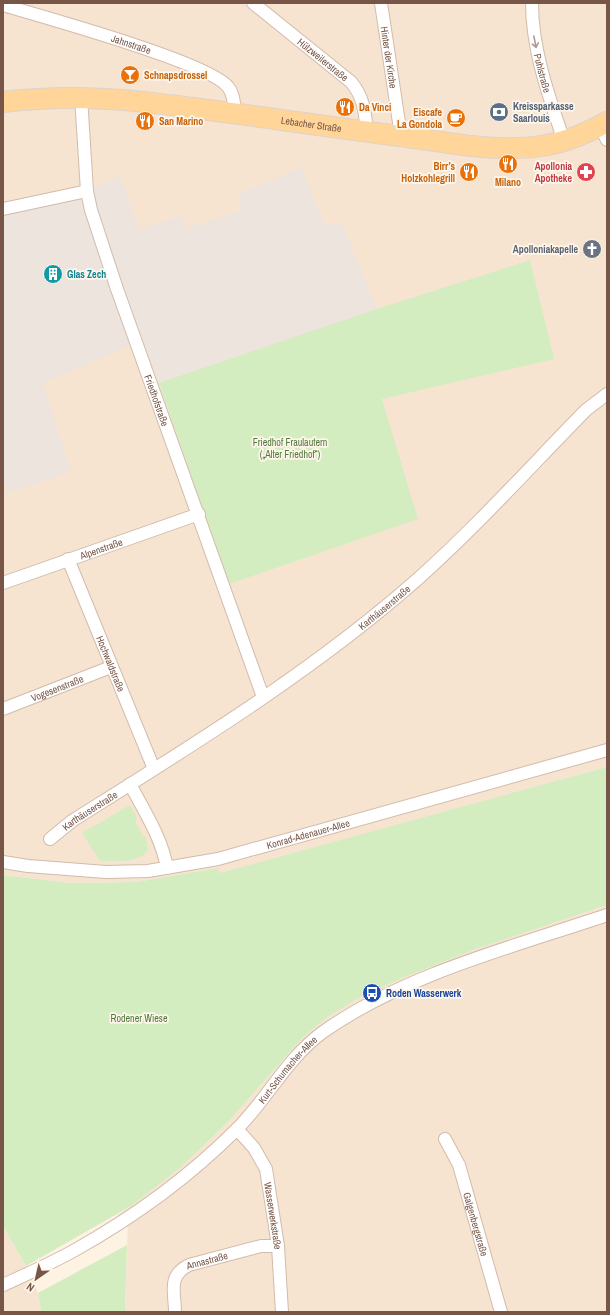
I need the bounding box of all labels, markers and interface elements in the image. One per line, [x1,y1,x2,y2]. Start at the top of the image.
street label: Hinter der Kirche [378,26,400,90]
street label: Jahnstraße [110,32,153,57]
street label: Hülzweilerstraße [295,35,351,85]
one-way arrow [532,35,540,48]
street label: Puhlstraße [531,52,554,95]
bar icon: Schnapsdrossel [119,64,141,86]
place label: Schnapsdrossel [144,69,207,82]
restaurant icon: Da Vinci [334,96,356,118]
place label: Kreissparkasse Saarlouis [513,100,574,125]
place label: Da Vinci [359,101,391,114]
bank icon: Kreissparkasse Saarlouis [488,101,510,123]
place label: Eiscafe La Gondola [397,106,442,131]
cafe icon: Eiscafe La Gondola [445,107,467,129]
restaurant icon: San Marino [134,110,156,132]
street label: Lebacher Straße [280,114,343,135]
place label: San Marino [159,115,203,128]
restaurant icon: Milano [497,153,519,175]
place label: Birr’s Holzkohlegrill [401,160,455,185]
place label: Apollonia Apotheke [535,160,572,185]
restaurant icon: Birr’s Holzkohlegrill [458,161,480,183]
pharmacy icon: Apollonia Apotheke [575,161,597,183]
place label: Milano [495,176,521,189]
church icon: Apolloniakapelle [581,238,603,260]
place label: Apolloniakapelle [513,243,578,256]
building icon: Glas Zech [42,263,64,285]
place label: Glas Zech [67,268,106,281]
street label: Friedhofstraße [141,373,172,428]
park label: Friedhof Fraulautern („Alter Friedhof“) [253,436,327,461]
street label: Alpenstraße [77,535,125,563]
street label: Karthäuserstraße [356,582,413,633]
street label: Hochwaldstraße [93,634,128,694]
street label: Vogesenstraße [29,672,86,705]
street label: Karthäuserstraße [60,788,120,833]
street label: Konrad-Adenauer-Allee [265,816,352,852]
bus stop icon: Roden Wasserwerk [361,982,383,1004]
place label: Roden Wasserwerk [386,987,462,1000]
park label: Rodener Wiese [111,1012,168,1025]
street label: Kurt-Schumacher-Allee [256,1033,320,1106]
street label: Wasserwerkstraße [261,1181,284,1250]
street label: Galgenbergstraße [460,1191,491,1258]
street label: Annastraße [184,1249,230,1273]
north arrow [16,1259,56,1299]
text: N [24,1280,37,1295]

